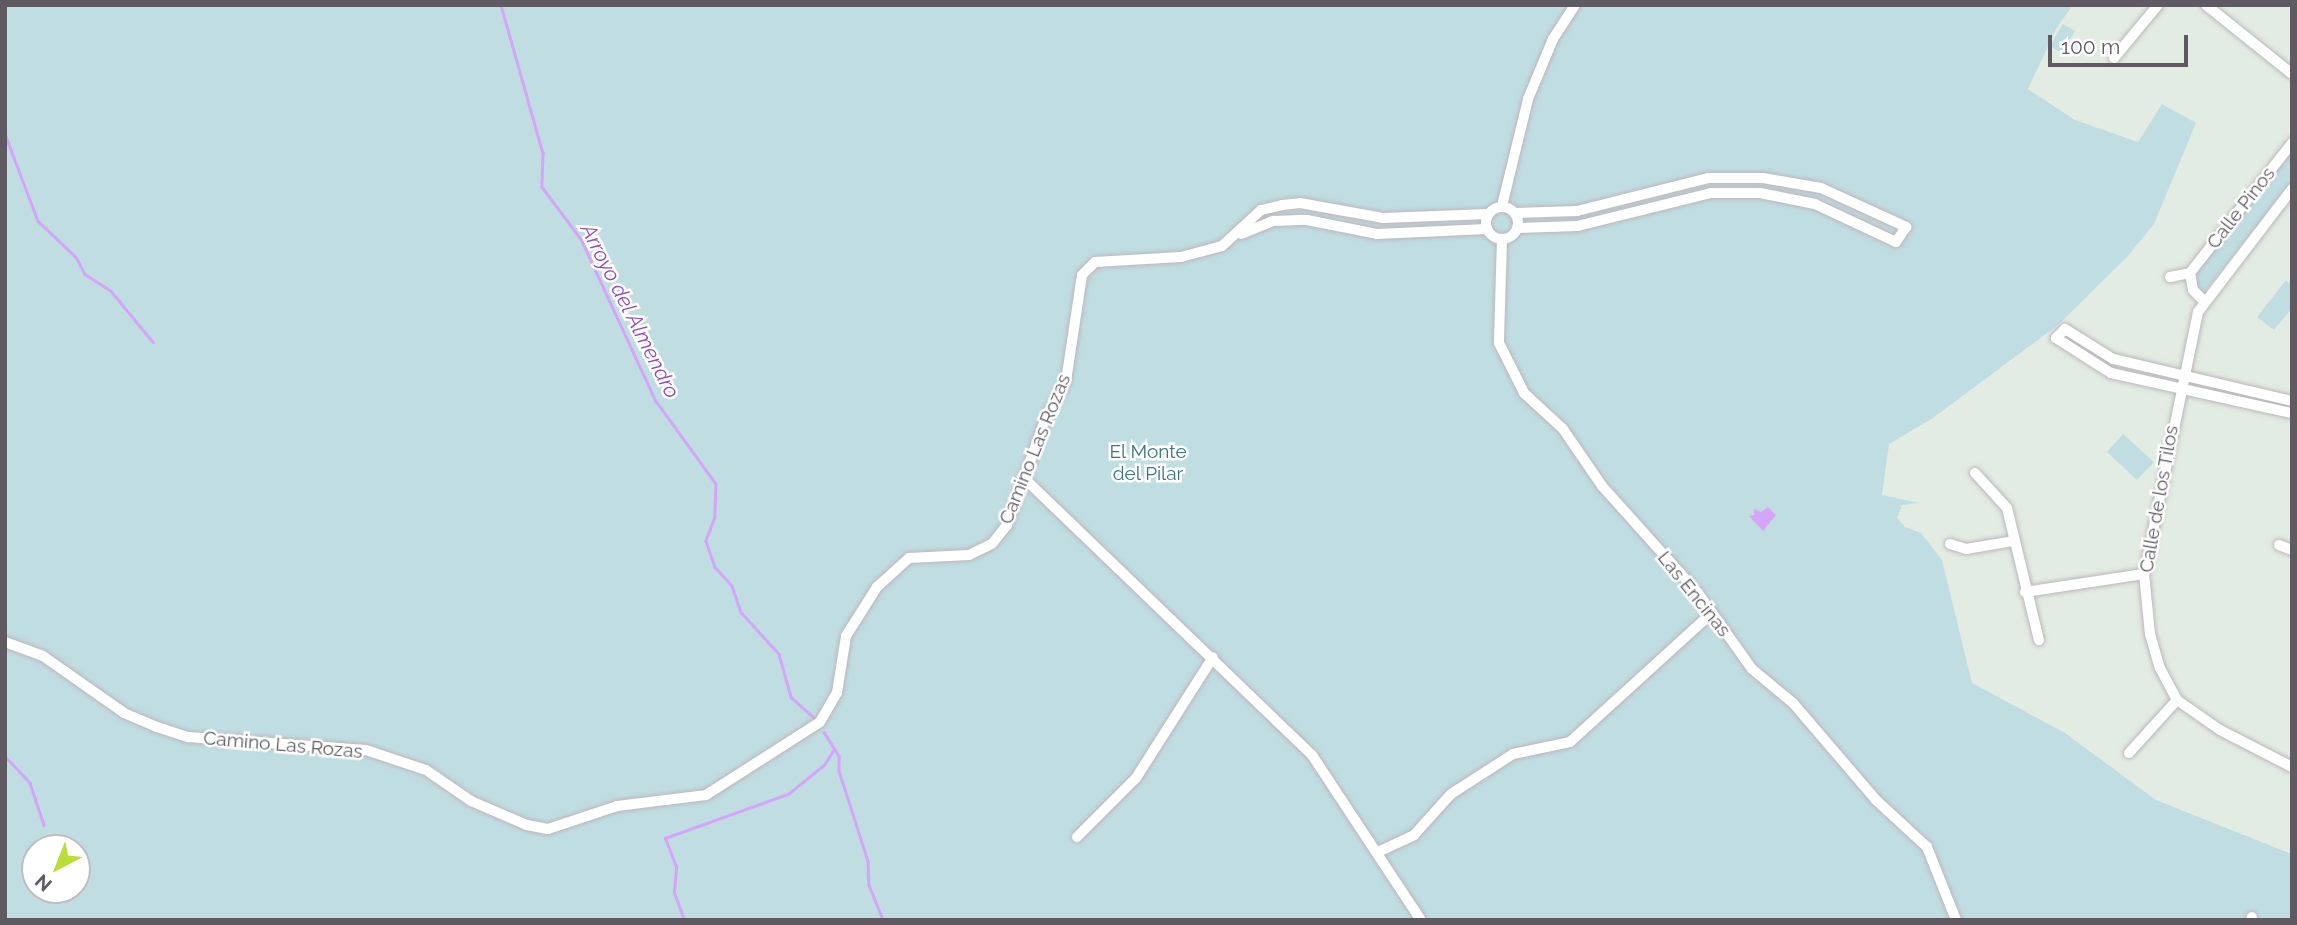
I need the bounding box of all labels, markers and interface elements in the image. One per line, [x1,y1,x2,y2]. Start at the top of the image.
scale bar [2052,21,2192,65]
text: 100 m [2061,34,2120,59]
street label: Calle Pinos [2202,163,2280,253]
water label: Arroyo del Almendro [575,219,685,403]
street label: Camino Las Rozas [995,371,1075,527]
street label: Calle de los Tilos [2135,423,2183,575]
park label: El Monte del Pilar [1109,441,1187,485]
street label: Las Encinas [1653,547,1735,641]
street label: Camino Las Rozas [202,727,364,763]
north arrow [21,834,91,904]
text: N [31,870,56,896]

